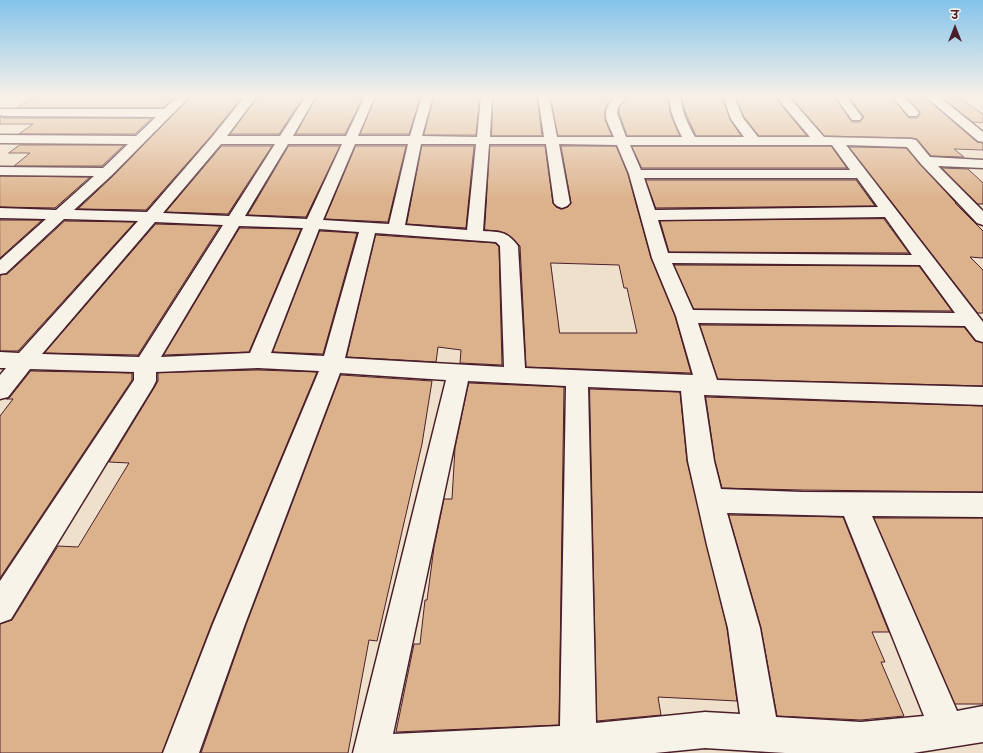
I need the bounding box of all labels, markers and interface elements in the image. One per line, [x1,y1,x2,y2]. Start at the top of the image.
north arrow [935,8,975,48]
text: उ [951,9,959,22]

